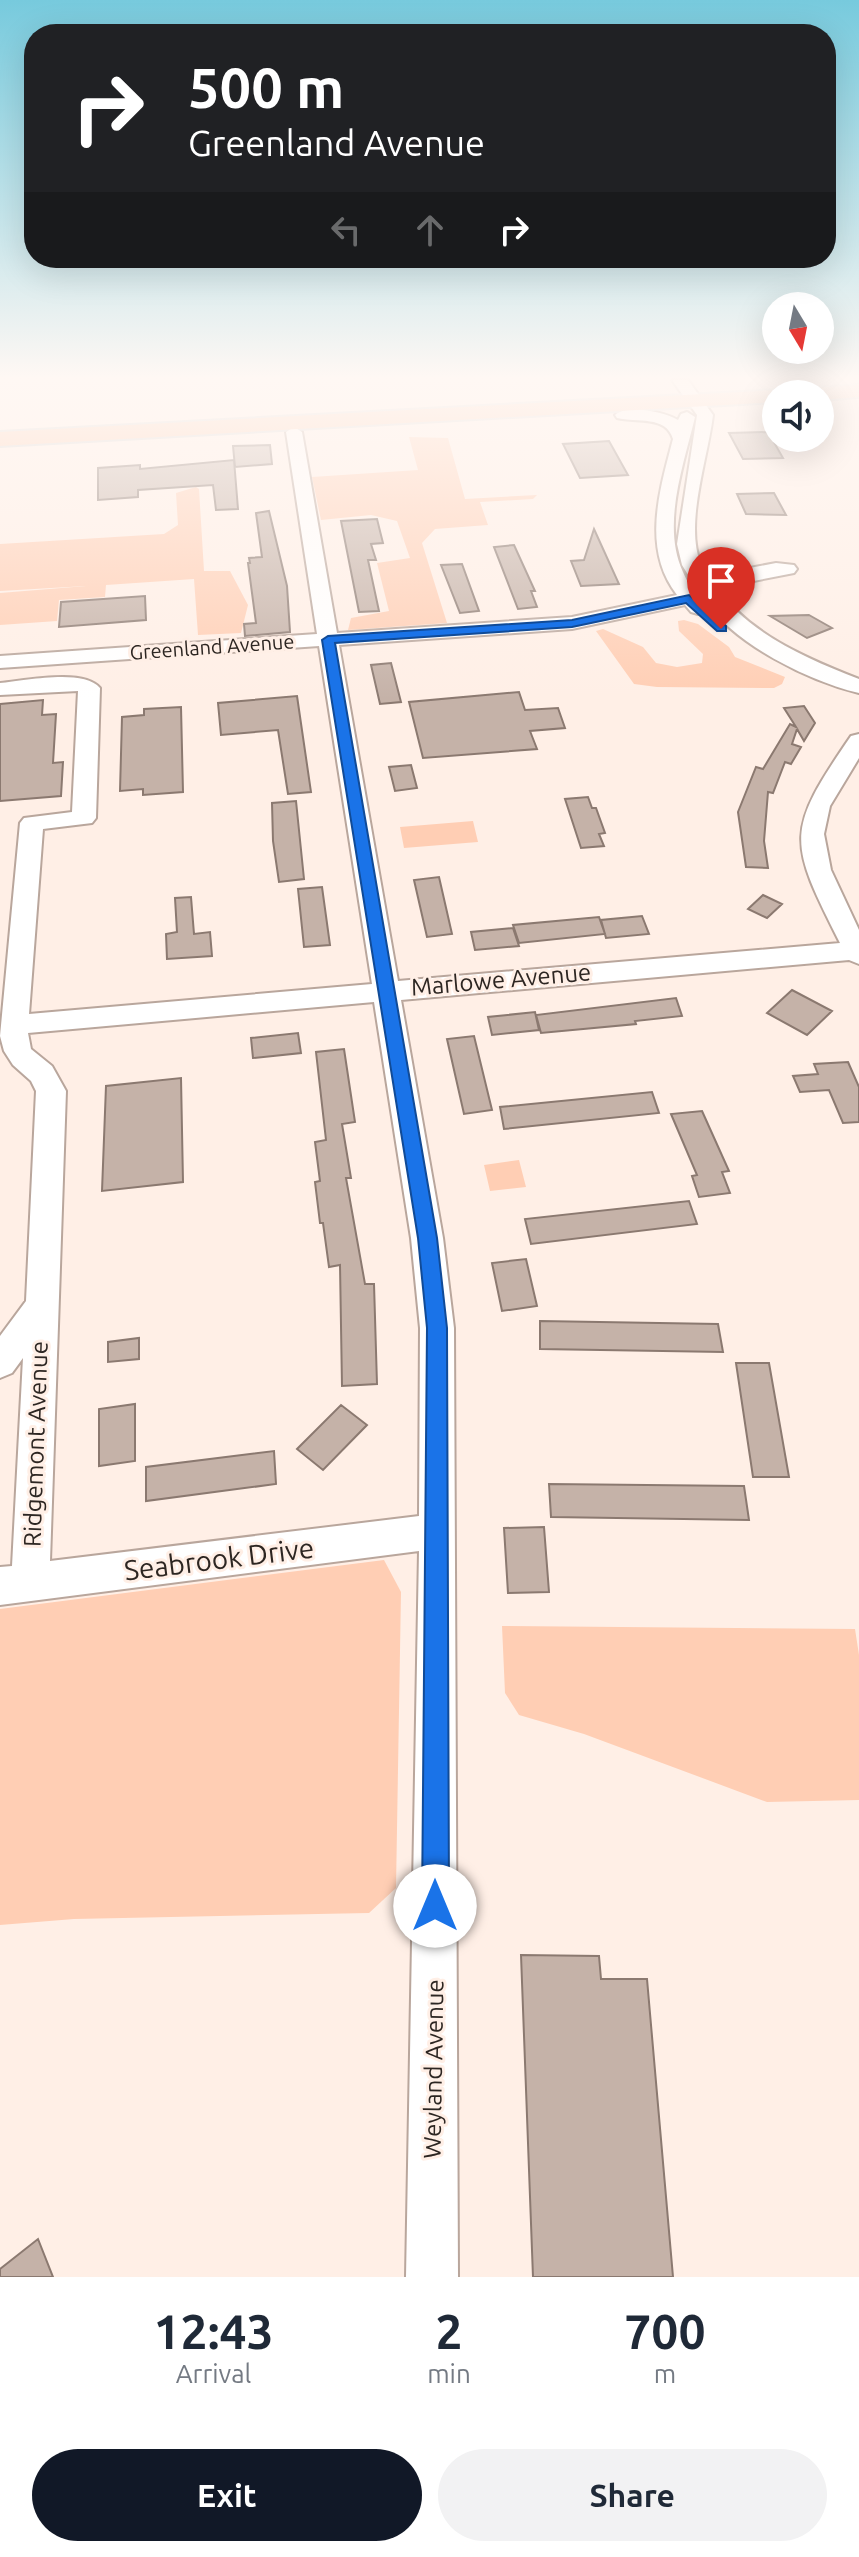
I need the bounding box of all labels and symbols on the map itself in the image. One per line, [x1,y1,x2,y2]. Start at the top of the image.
north arrow [762,292,834,364]
pin [687,547,755,629]
street label: Greenland Avenue [129,629,295,664]
street label: Marlowe Avenue [410,958,592,1001]
street label: Ridgemont Avenue [18,1341,53,1547]
street label: Seabrook Drive [122,1531,316,1586]
position arrow [393,1864,477,1948]
street label: Weyland Avenue [418,1979,449,2159]

